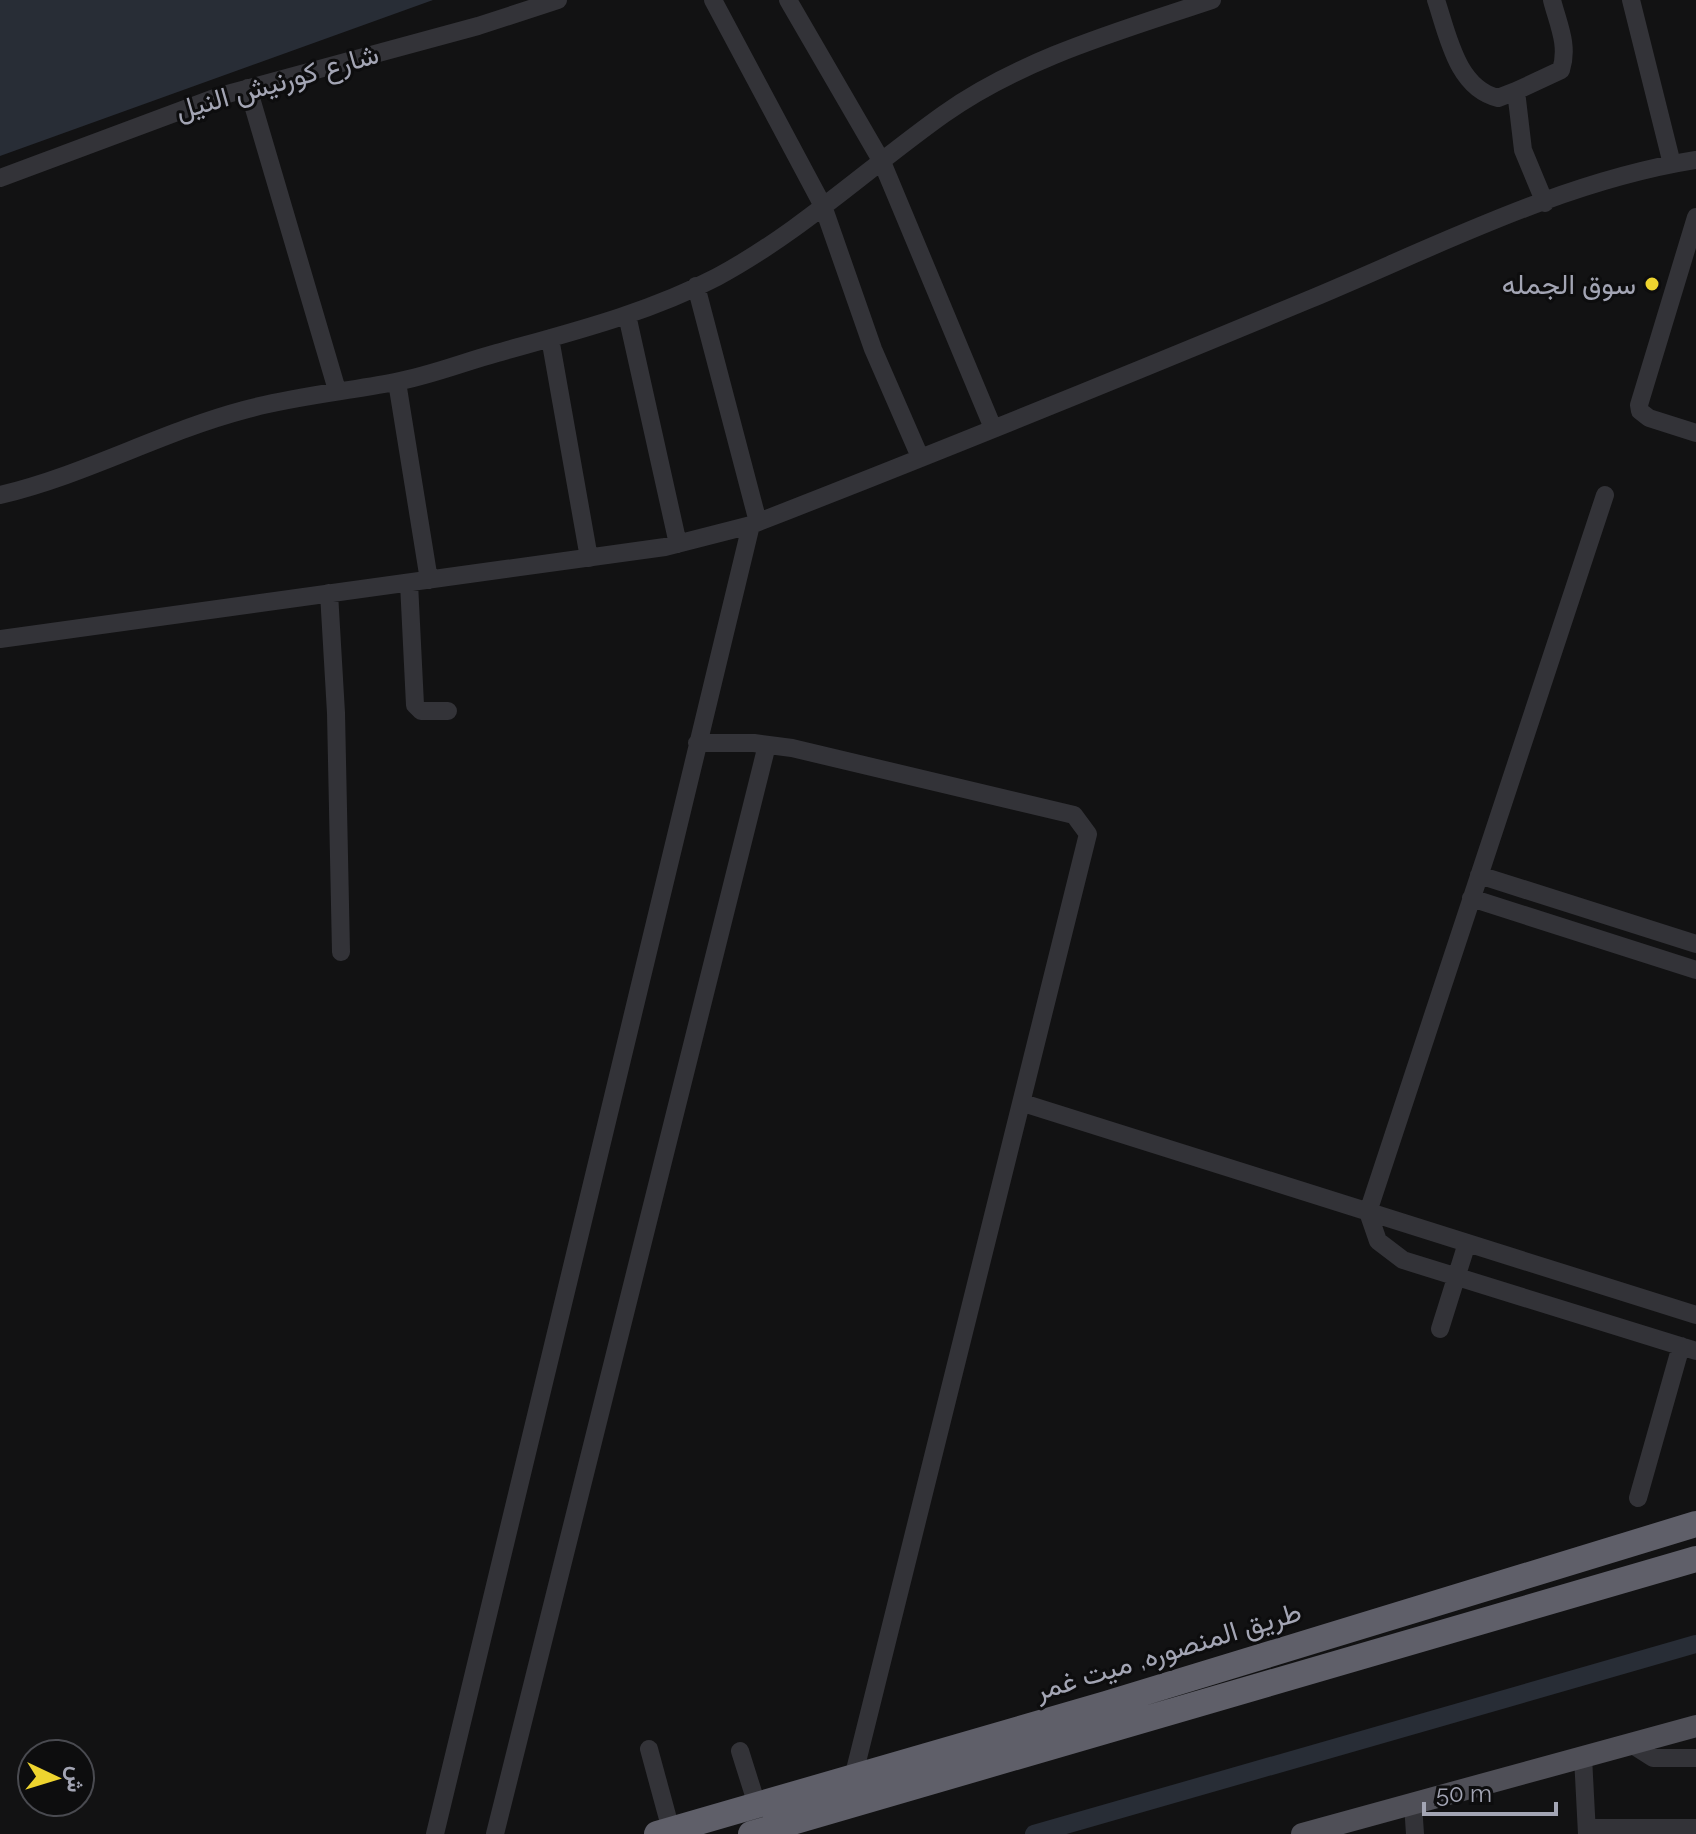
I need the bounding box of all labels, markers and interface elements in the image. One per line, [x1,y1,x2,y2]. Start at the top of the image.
street label: شارع كورنيش النيل [172,37,383,129]
place label: سوق الجمله [1502,268,1636,302]
marker: سوق الجمله [1643,275,1661,293]
street label: طريق المنصوره, ميت غمر [1030,1595,1305,1708]
north arrow [16,1738,96,1818]
text: ش [61,1765,90,1793]
scale bar [1424,1766,1556,1816]
text: 50 m [1436,1779,1492,1808]

